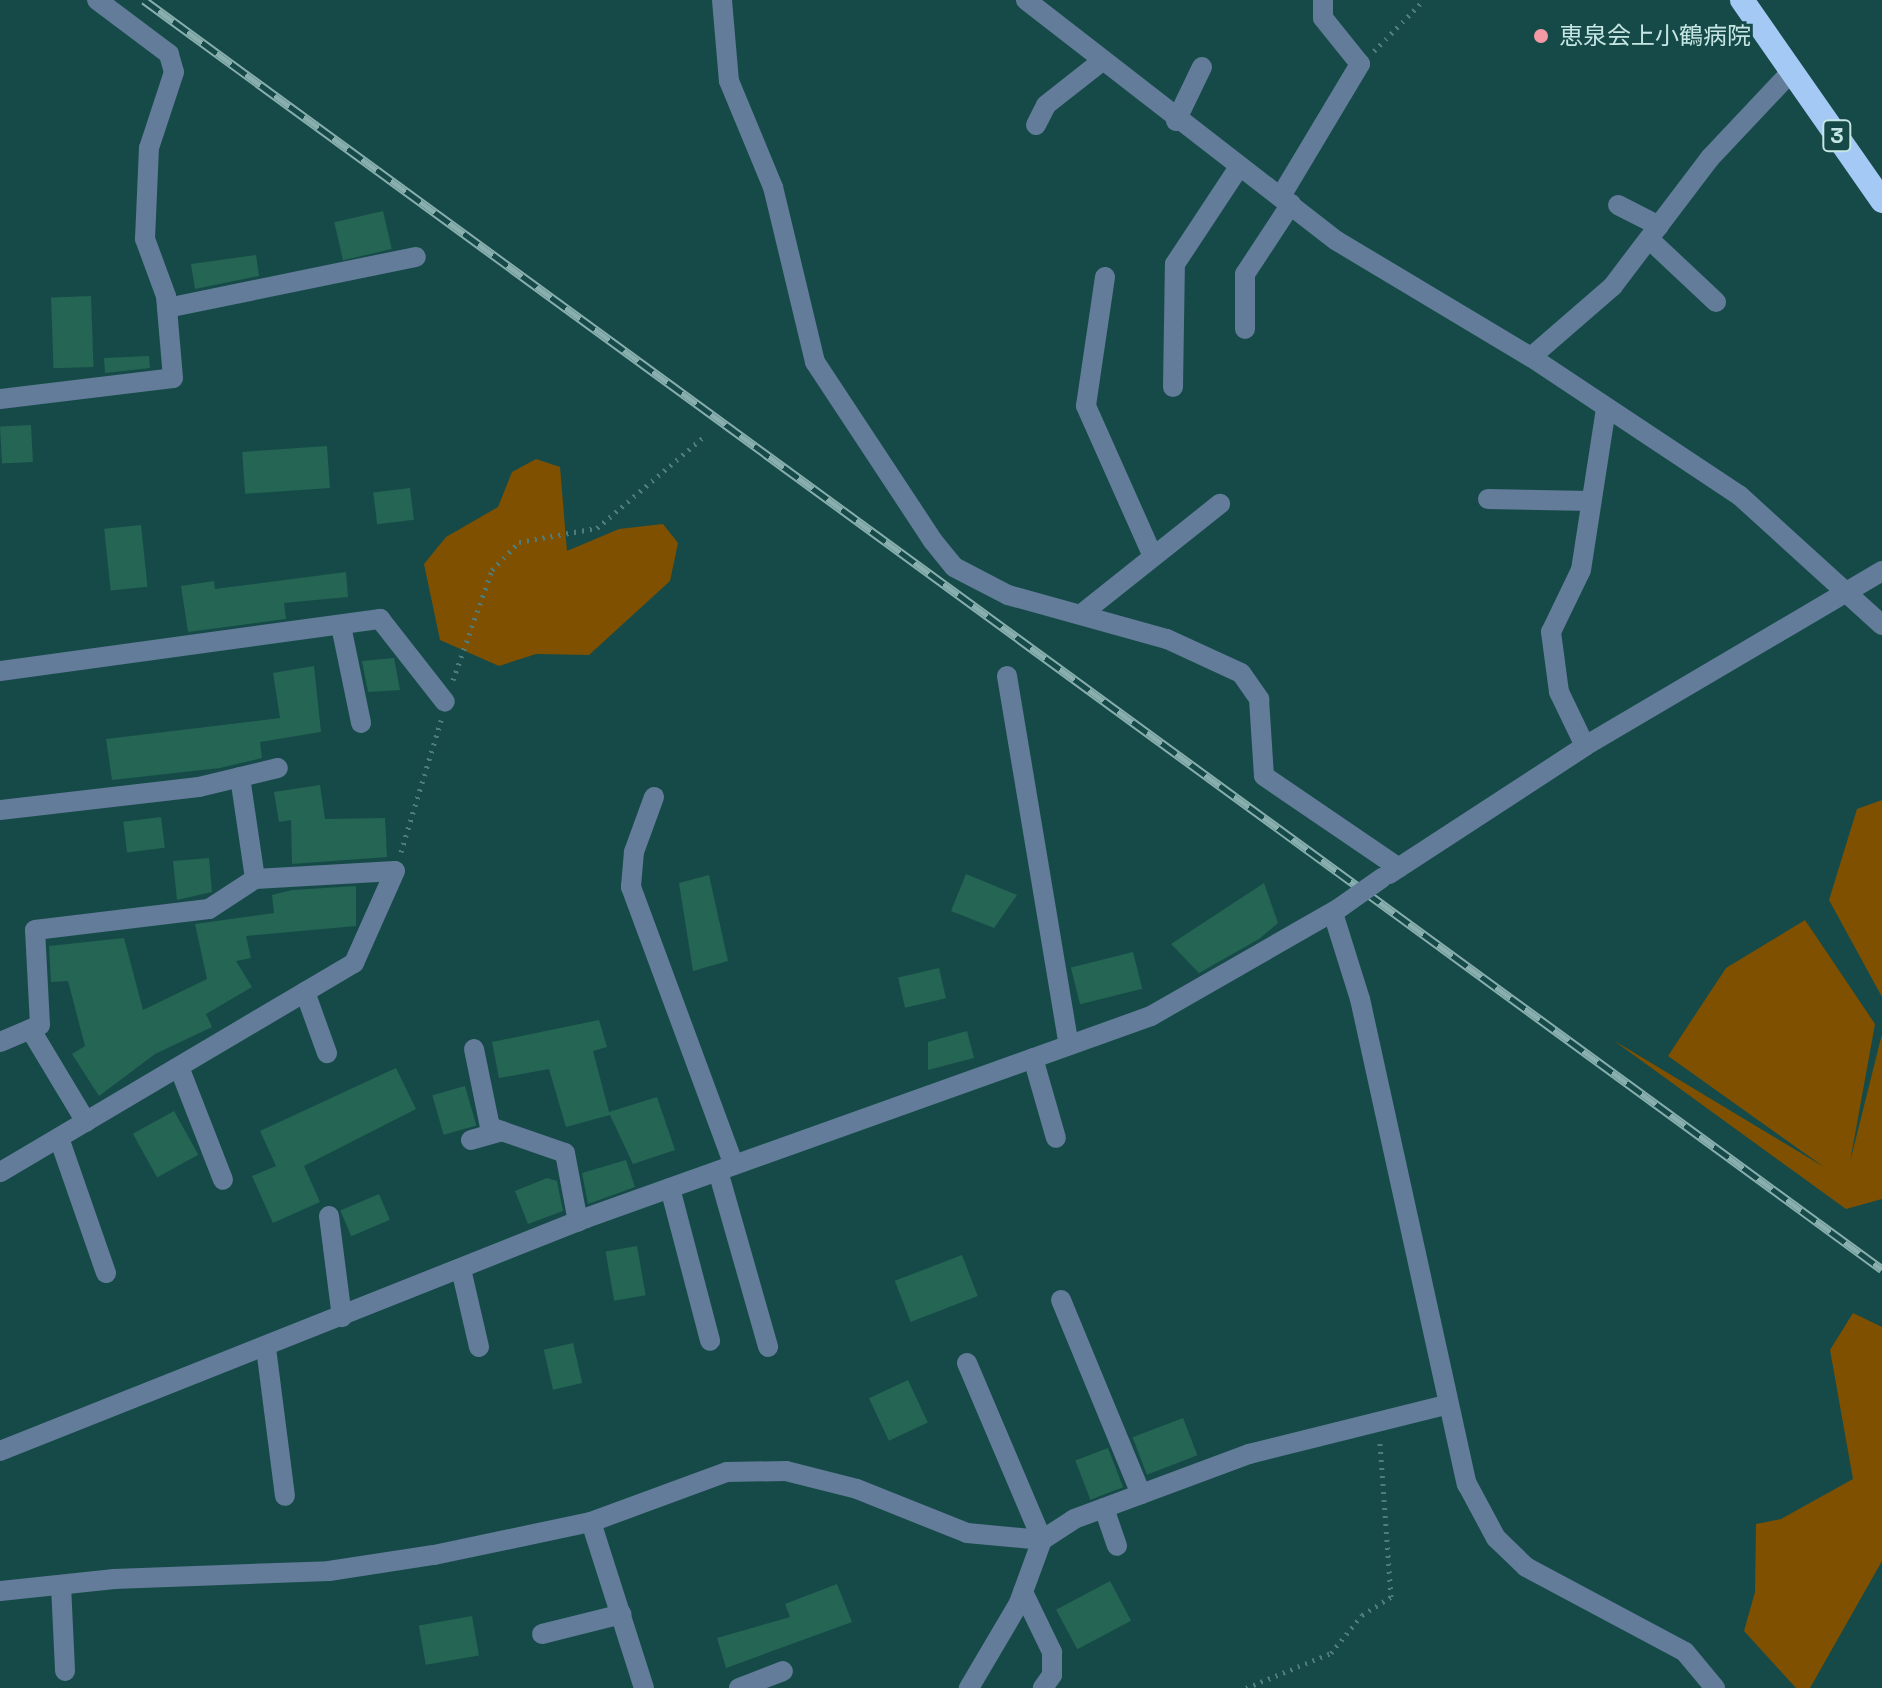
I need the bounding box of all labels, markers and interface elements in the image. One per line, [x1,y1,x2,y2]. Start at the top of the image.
place label: 恵泉会上小鶴病院 [1559,22,1751,50]
marker: 恵泉会上小鶴病院 [1530,25,1552,47]
road number: 3 [1821,118,1853,154]

